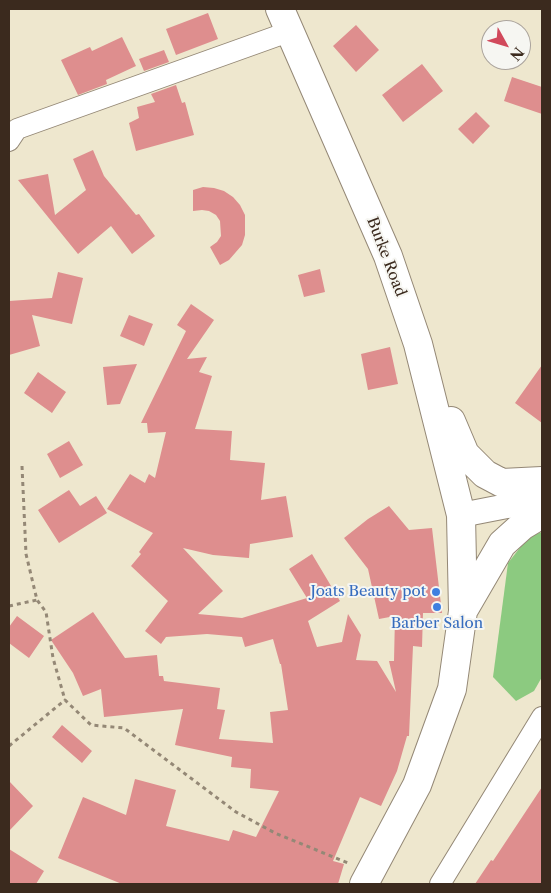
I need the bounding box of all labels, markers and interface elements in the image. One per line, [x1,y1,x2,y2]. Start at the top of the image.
north arrow [481,20,531,70]
text: N [506,43,528,64]
street label: Burke Road [363,215,409,299]
place label: Joats Beauty pot [311,583,426,601]
marker: Joats Beauty pot [430,586,442,598]
marker: Barber Salon [431,601,443,613]
place label: Barber Salon [391,615,483,633]

